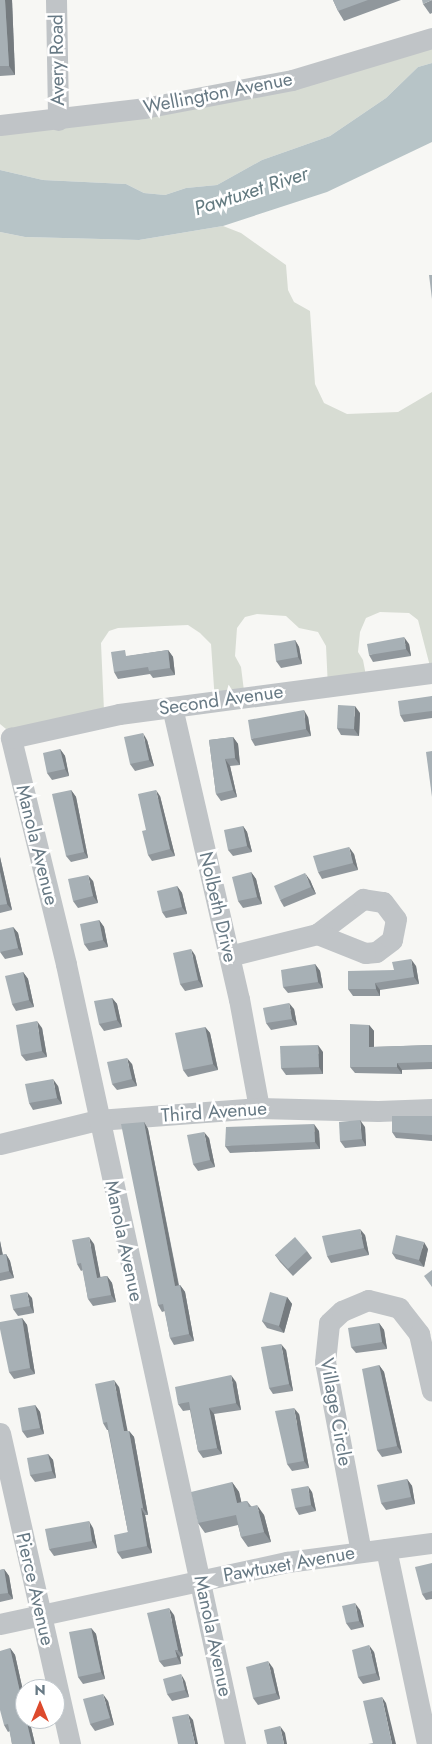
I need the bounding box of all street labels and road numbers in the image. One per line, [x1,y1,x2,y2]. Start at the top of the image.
street label: Avery Road [45,14,69,106]
street label: Wellington Avenue [142,67,294,119]
street label: Second Avenue [157,680,285,720]
street label: Manola Avenue [11,782,63,908]
street label: Nolbeth Drive [194,850,242,964]
street label: Third Avenue [160,1097,268,1127]
street label: Manola Avenue [100,1178,148,1304]
street label: Village Circle [315,1356,357,1468]
street label: Pierce Avenue [11,1530,59,1648]
street label: Pawtuxet Avenue [221,1541,357,1587]
street label: Manola Avenue [189,1573,237,1699]

